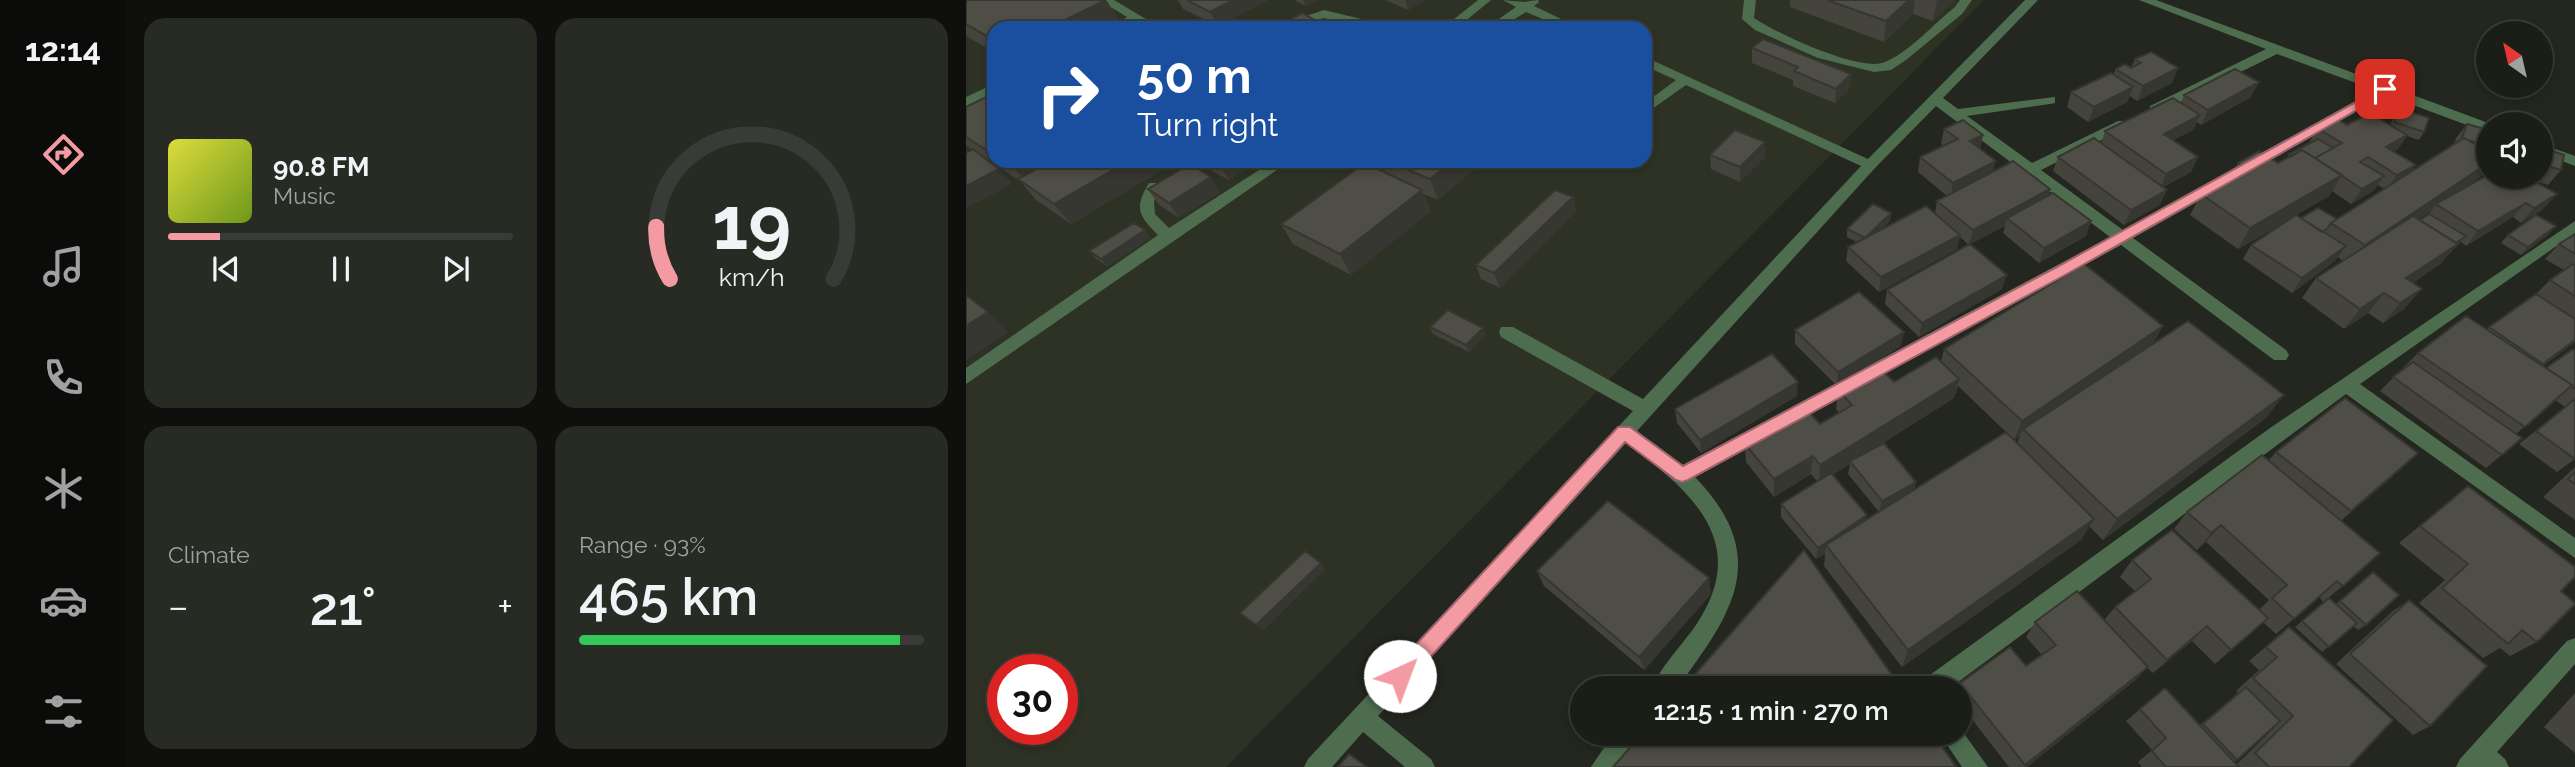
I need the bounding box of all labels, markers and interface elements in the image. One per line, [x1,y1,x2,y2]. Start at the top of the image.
north arrow [2476,21,2553,98]
map controls [2476,21,2553,189]
text: 12:14 [25,31,101,68]
text: 50 m [1137,47,1252,104]
icon: right [1022,49,1113,140]
pin [2355,59,2415,119]
icon: arrive [2366,70,2404,108]
text: Turn right [1137,106,1278,143]
button: sound [2476,112,2553,189]
icon: directions [39,130,88,179]
text: 90.8 FM [273,152,370,182]
text: Music [273,182,336,209]
text: 19 [712,182,791,267]
icon: music [39,242,88,291]
icon: previous [207,250,245,288]
icon: pause [322,250,360,288]
icon: next [437,250,475,288]
text: km/h [719,262,784,292]
icon: phone [39,353,88,402]
icon: climate [39,464,88,513]
text: Range · 93% [579,531,706,558]
text: Climate [168,541,250,568]
text: 465 km [579,566,758,627]
icon: car [39,576,88,625]
text: 21° [310,576,376,637]
text: − [168,584,188,629]
text: + [497,584,513,629]
position arrow [1363,639,1437,713]
speed limit sign: 30 [987,654,1078,745]
icon: filters [39,687,88,736]
text: 12:15 · 1 min · 270 m [1653,696,1889,726]

